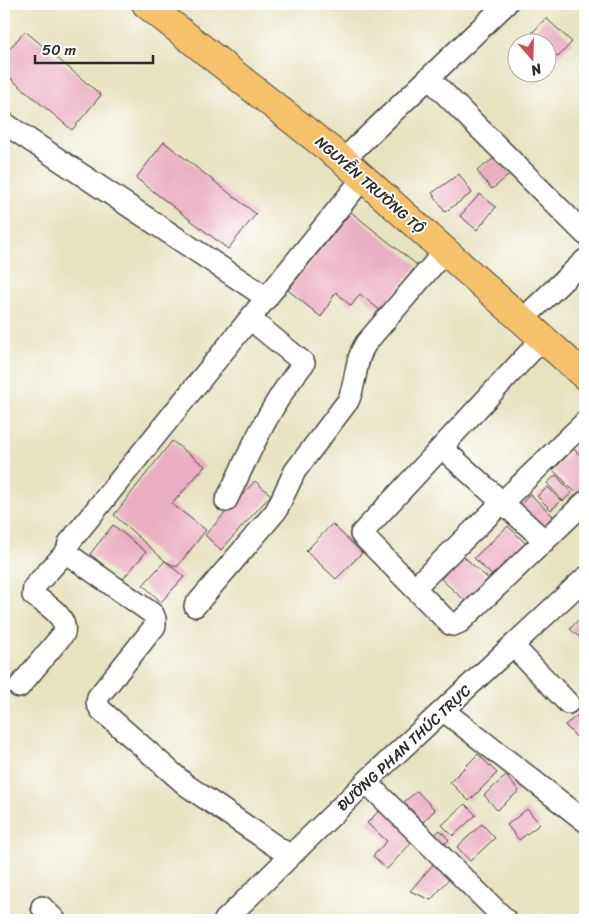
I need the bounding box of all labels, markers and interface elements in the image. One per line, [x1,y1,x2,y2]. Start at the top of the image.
scale bar [35,32,152,64]
north arrow [506,32,556,82]
text: 50 m [42,37,77,63]
text: N [527,56,546,83]
street label: NGUYỄN TRƯỜNG TỘ [309,130,431,241]
street label: ĐƯỜNG PHAN THÚC TRỰC [331,678,478,818]

